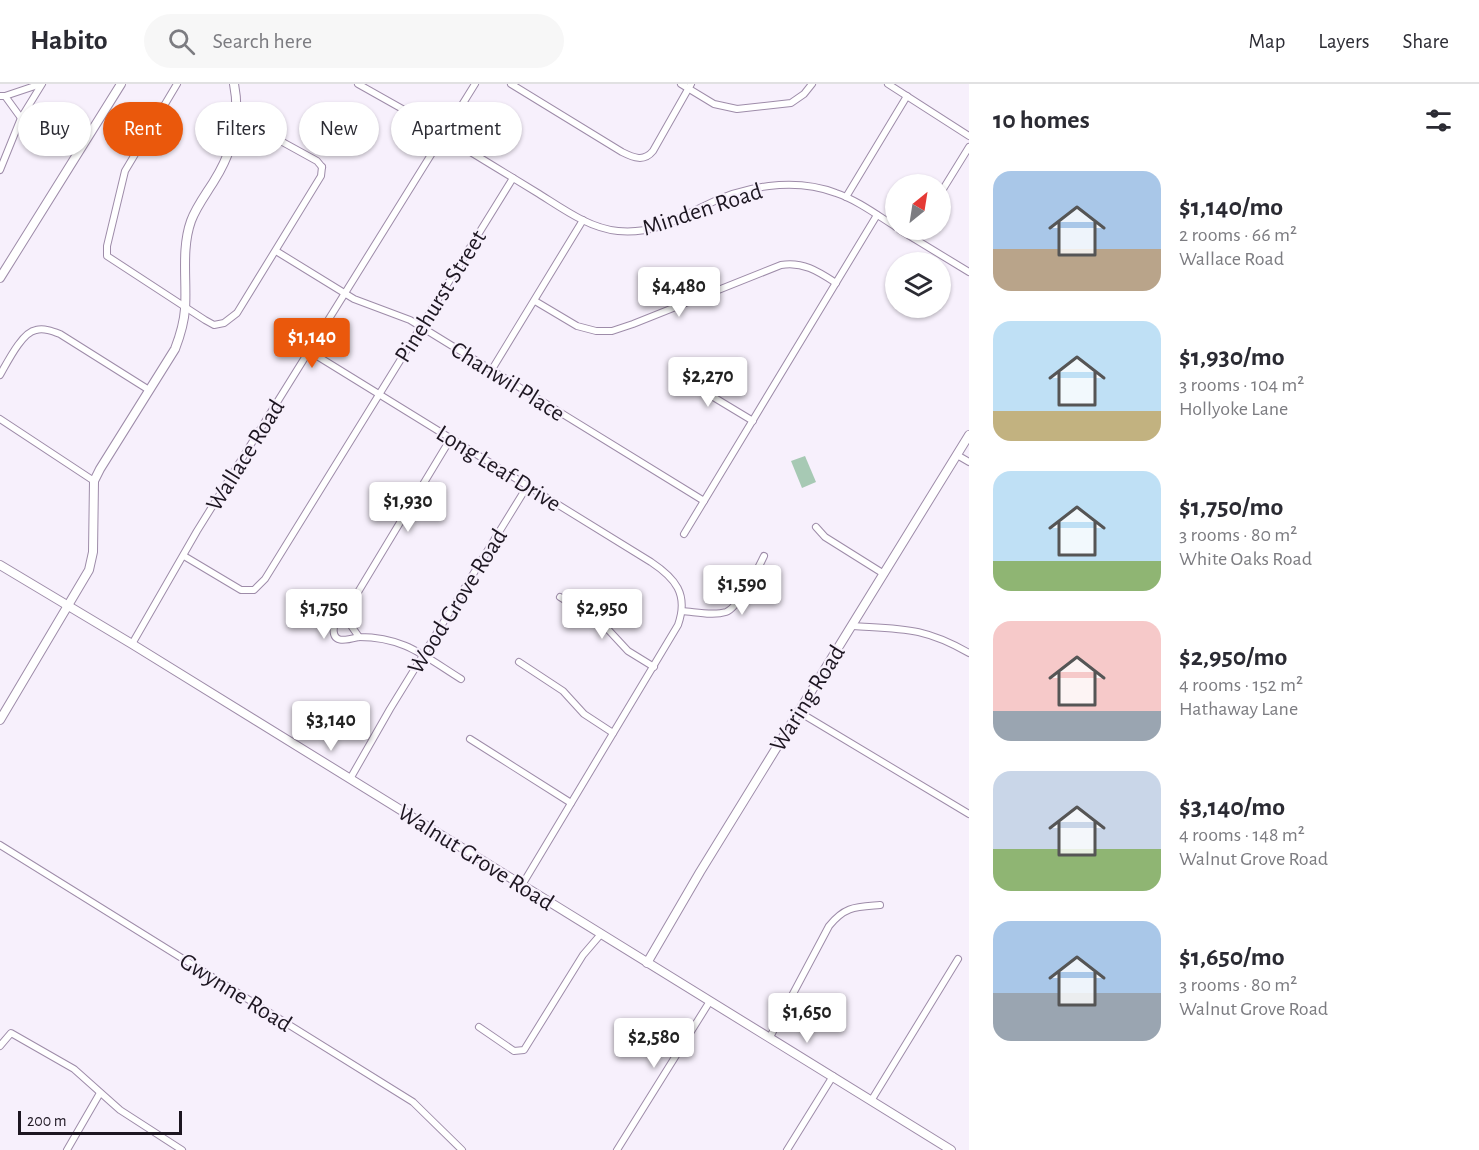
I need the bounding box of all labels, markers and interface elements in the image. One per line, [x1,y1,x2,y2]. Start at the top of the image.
search box [144,14,564,68]
icon: search [165,25,198,58]
text: Habito [30,27,108,55]
text: Search here [213,30,312,52]
text: Map [1249,31,1285,52]
text: Layers [1318,31,1369,52]
text: Share [1402,31,1449,52]
chip: Buy [18,102,91,156]
chip: Rent [103,102,183,156]
chip: Filters [195,102,287,156]
chip: New [299,102,379,156]
chip: Apartment [391,102,522,156]
icon: filters [1422,104,1455,137]
text: 10 homes [993,107,1090,133]
north arrow [885,174,951,240]
map controls [885,174,951,318]
street label: Minden Road [639,179,765,241]
text: $1,140/mo [1179,194,1283,220]
icon: home [1041,195,1113,267]
text: 2 rooms · 66 m² [1179,225,1297,245]
street label: Pinehurst Street [391,226,491,367]
text: Wallace Road [1179,249,1284,269]
button: layers [885,252,951,318]
pin: $4,480 [630,267,728,318]
text: $4,480 [652,276,706,296]
pin: $1,140 [263,318,361,369]
text: $1,140 [288,327,336,347]
street label: Chanwil Place [446,337,569,426]
text: $1,930/mo [1179,344,1285,370]
icon: home [1041,345,1113,417]
pin: $2,270 [659,357,757,408]
text: $2,270 [682,366,734,386]
text: 3 rooms · 104 m² [1179,375,1304,395]
street label: Wallace Road [202,396,289,515]
text: Hollyoke Lane [1179,399,1288,419]
street label: Long Leaf Drive [432,421,565,517]
pin: $1,930 [359,482,457,533]
text: $1,930 [383,491,433,511]
text: $1,750/mo [1179,494,1283,520]
icon: home [1041,495,1113,567]
street label: Wood Grove Road [404,525,512,678]
text: 3 rooms · 80 m² [1179,525,1297,545]
text: White Oaks Road [1179,549,1312,569]
pin: $1,590 [693,565,791,616]
text: $1,590 [717,574,767,594]
pin: $1,750 [275,589,373,640]
pin: $2,950 [553,589,651,640]
text: $1,750 [300,598,348,618]
text: $2,950 [576,598,628,618]
street label: Waring Road [766,641,850,756]
text: $2,950/mo [1179,644,1287,670]
icon: home [1041,645,1113,717]
text: 4 rooms · 152 m² [1179,675,1303,695]
text: Hathaway Lane [1179,699,1298,719]
pin: $3,140 [282,701,380,752]
text: $3,140 [306,710,356,730]
text: $3,140/mo [1179,794,1285,820]
icon: home [1041,795,1113,867]
street label: Walnut Grove Road [393,800,558,915]
text: 4 rooms · 148 m² [1179,825,1305,845]
text: Walnut Grove Road [1179,849,1328,869]
text: $1,650/mo [1179,944,1285,970]
icon: home [1041,945,1113,1017]
street label: Gwynne Road [175,949,296,1037]
text: 3 rooms · 80 m² [1179,975,1297,995]
pin: $1,650 [758,993,856,1044]
text: Walnut Grove Road [1179,999,1328,1019]
text: $1,650 [782,1002,832,1022]
pin: $2,580 [605,1018,703,1069]
text: $2,580 [628,1027,680,1047]
scale bar [18,1108,182,1136]
text: 200 m [27,1113,67,1129]

